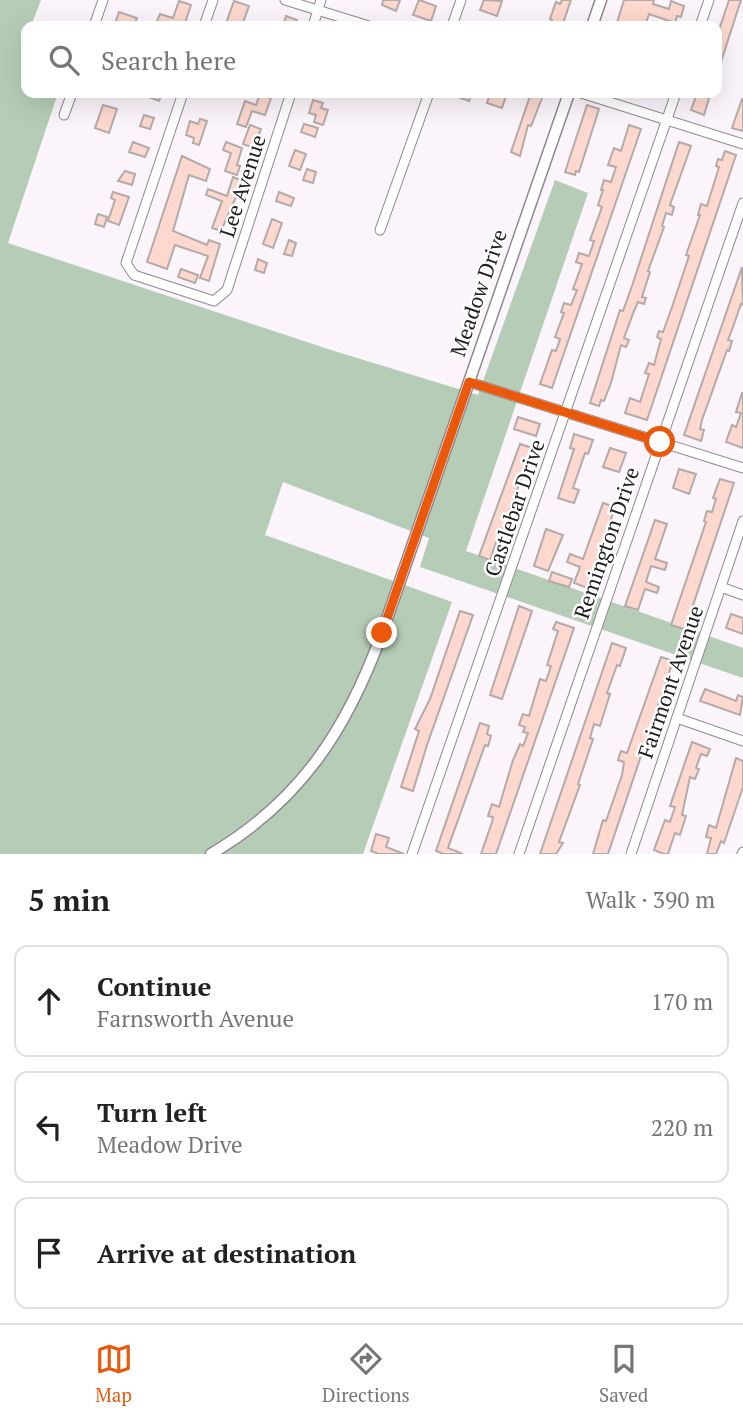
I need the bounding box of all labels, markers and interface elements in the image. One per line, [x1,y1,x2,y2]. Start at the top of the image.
search box [21,21,722,98]
icon: search [45,41,83,79]
text: Search here [101,43,236,77]
street label: Lee Avenue [212,131,272,240]
street label: Meadow Drive [443,225,513,360]
route start [644,426,675,457]
street label: Castlebar Drive [478,435,551,580]
street label: Remington Drive [567,463,645,622]
street label: Fairmont Avenue [631,602,709,762]
route end [366,617,397,648]
text: 5 min [28,880,110,920]
text: Walk · 390 m [586,884,715,915]
text: Continue [97,969,211,1003]
icon: ahead [30,982,68,1020]
text: 170 m [651,986,713,1017]
text: Farnsworth Avenue [97,1003,294,1034]
text: Turn left [97,1095,207,1129]
icon: left [30,1108,68,1146]
text: 220 m [651,1112,713,1143]
text: Meadow Drive [97,1129,243,1160]
icon: arrive [30,1234,68,1272]
text: Arrive at destination [97,1236,356,1270]
tab: Map [95,1340,133,1407]
tab: Directions [322,1340,410,1407]
tab: Saved [599,1340,648,1407]

